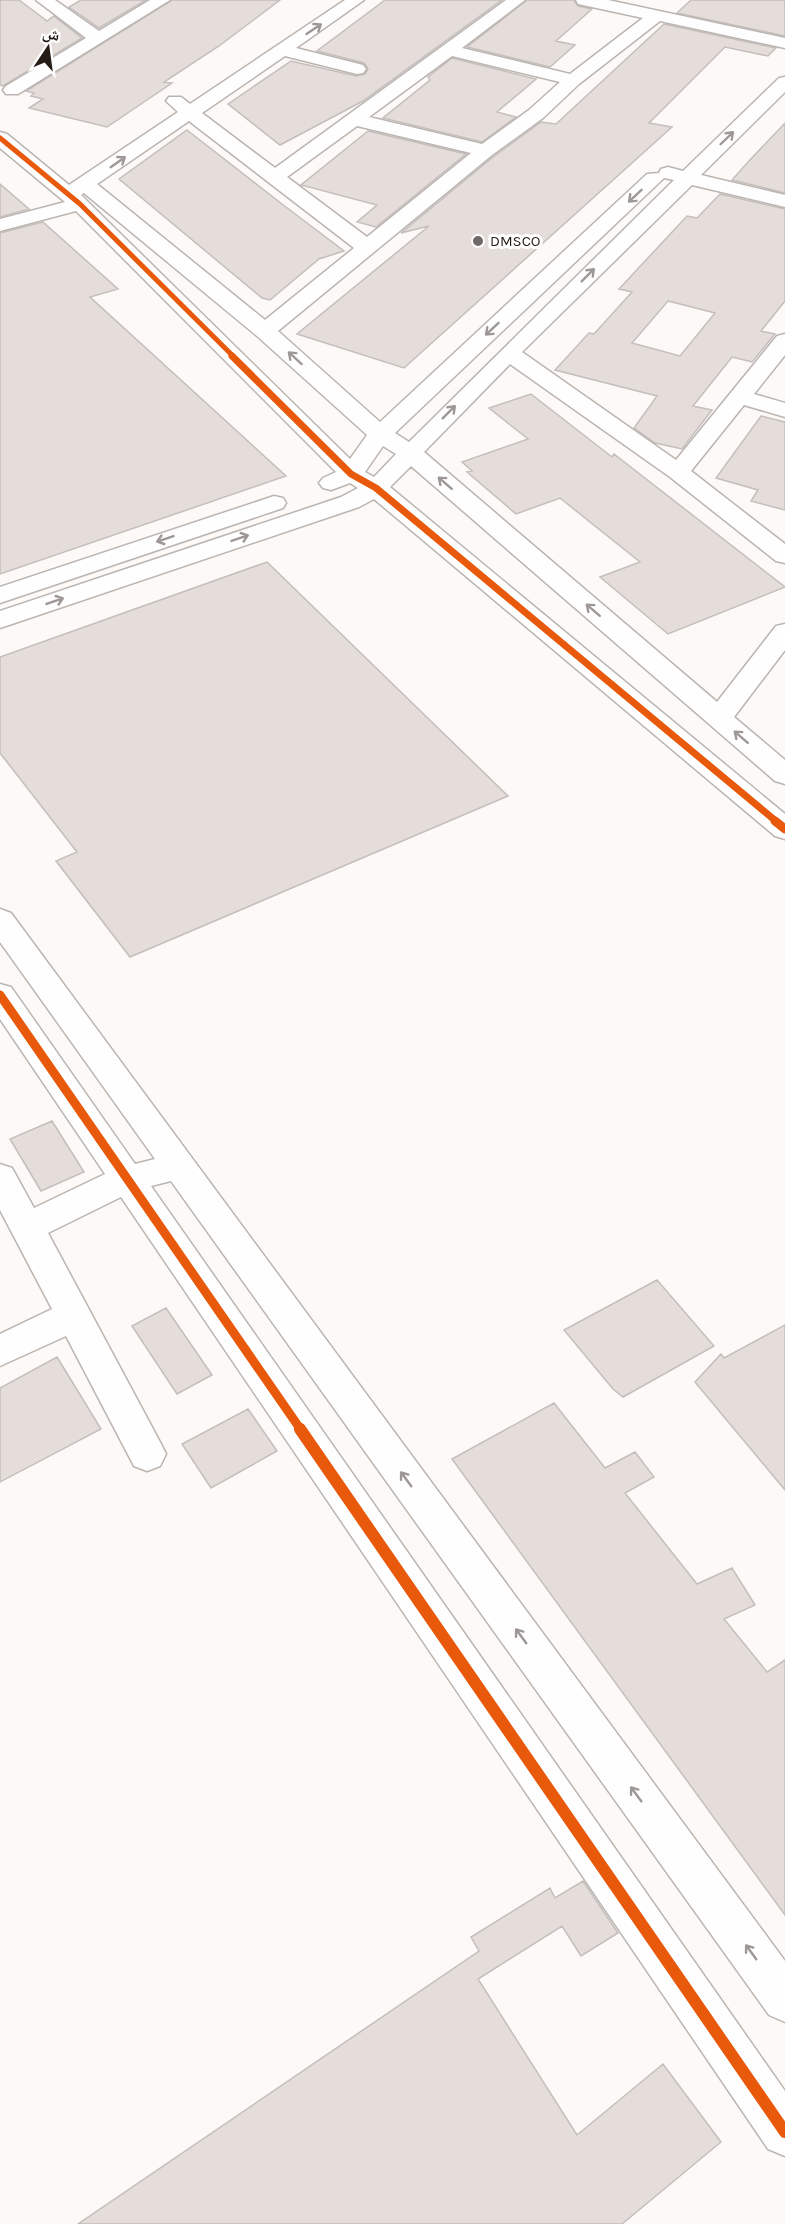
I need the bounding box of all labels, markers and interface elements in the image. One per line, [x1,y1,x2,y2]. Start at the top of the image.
north arrow [18,18,78,78]
one-way arrow [305,22,322,35]
text: ش [41,23,62,45]
one-way arrow [719,131,734,145]
one-way arrow [109,156,125,168]
one-way arrow [627,189,642,203]
place label: DMSCO [490,232,541,250]
marker: DMSCO [471,234,485,248]
one-way arrow [580,267,595,282]
one-way arrow [485,322,500,336]
one-way arrow [288,351,303,365]
one-way arrow [442,405,457,419]
one-way arrow [437,476,453,489]
one-way arrow [230,532,249,543]
one-way arrow [156,535,175,546]
one-way arrow [45,594,64,605]
one-way arrow [586,603,601,617]
one-way arrow [734,730,749,744]
one-way arrow [400,1471,413,1487]
one-way arrow [515,1629,527,1645]
one-way arrow [630,1786,642,1802]
one-way arrow [744,1944,757,1960]

